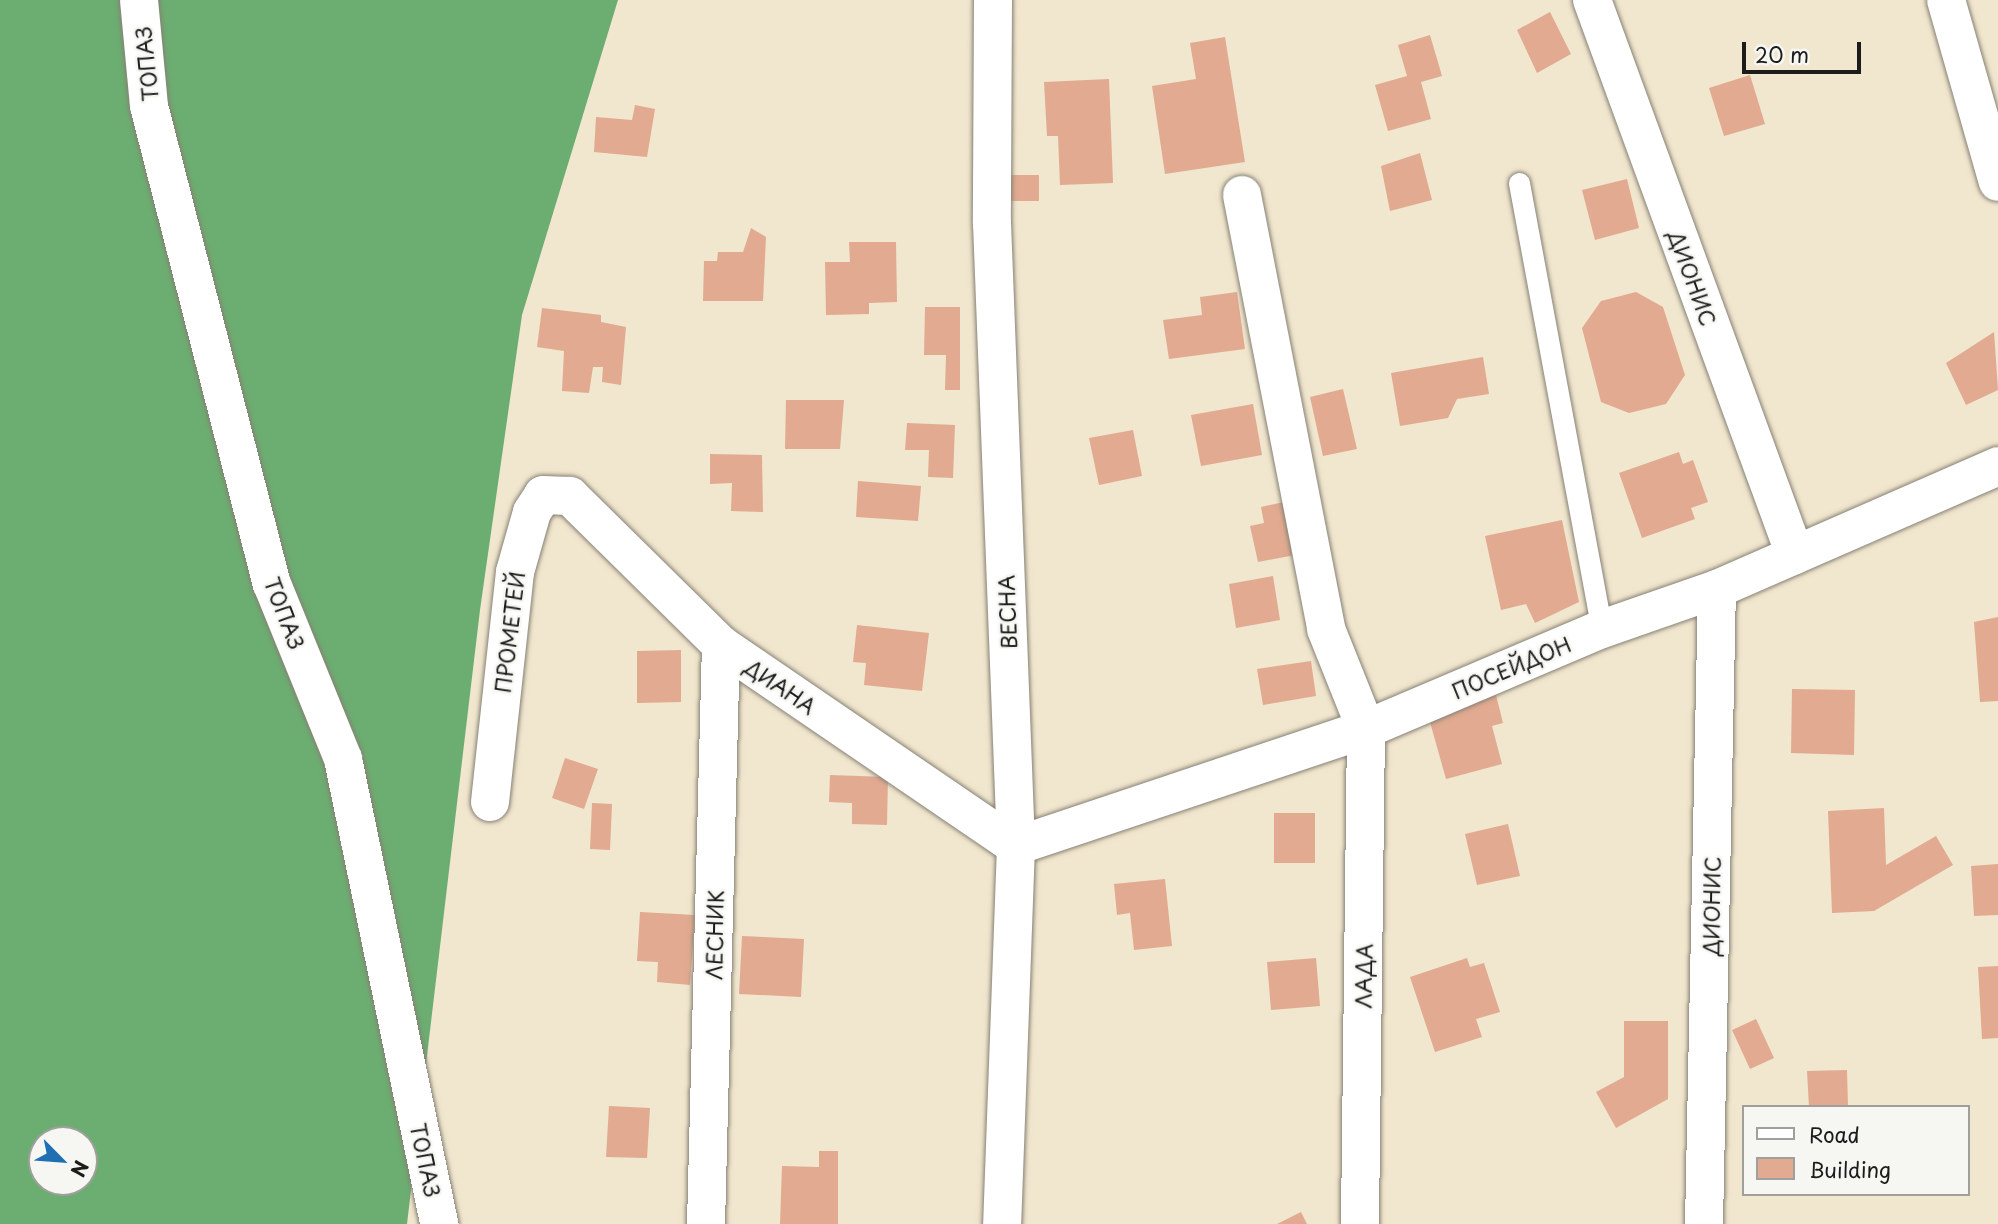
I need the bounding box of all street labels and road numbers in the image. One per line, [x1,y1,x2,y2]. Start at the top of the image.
street label: ТОПАЗ [130,25,162,103]
street label: ДИОНИС [1664,227,1722,329]
street label: ПРОМЕТЕЙ [489,570,529,694]
street label: ТОПАЗ [260,573,310,653]
street label: ВЕСНА [993,574,1021,650]
street label: ПОСЕЙДОН [1448,631,1574,703]
street label: ДИАНА [741,653,821,719]
street label: ДИОНИС [1698,856,1724,956]
street label: ЛЕСНИК [701,890,727,980]
street label: ЛАДА [1350,943,1376,1009]
street label: ТОПАЗ [406,1121,446,1199]

